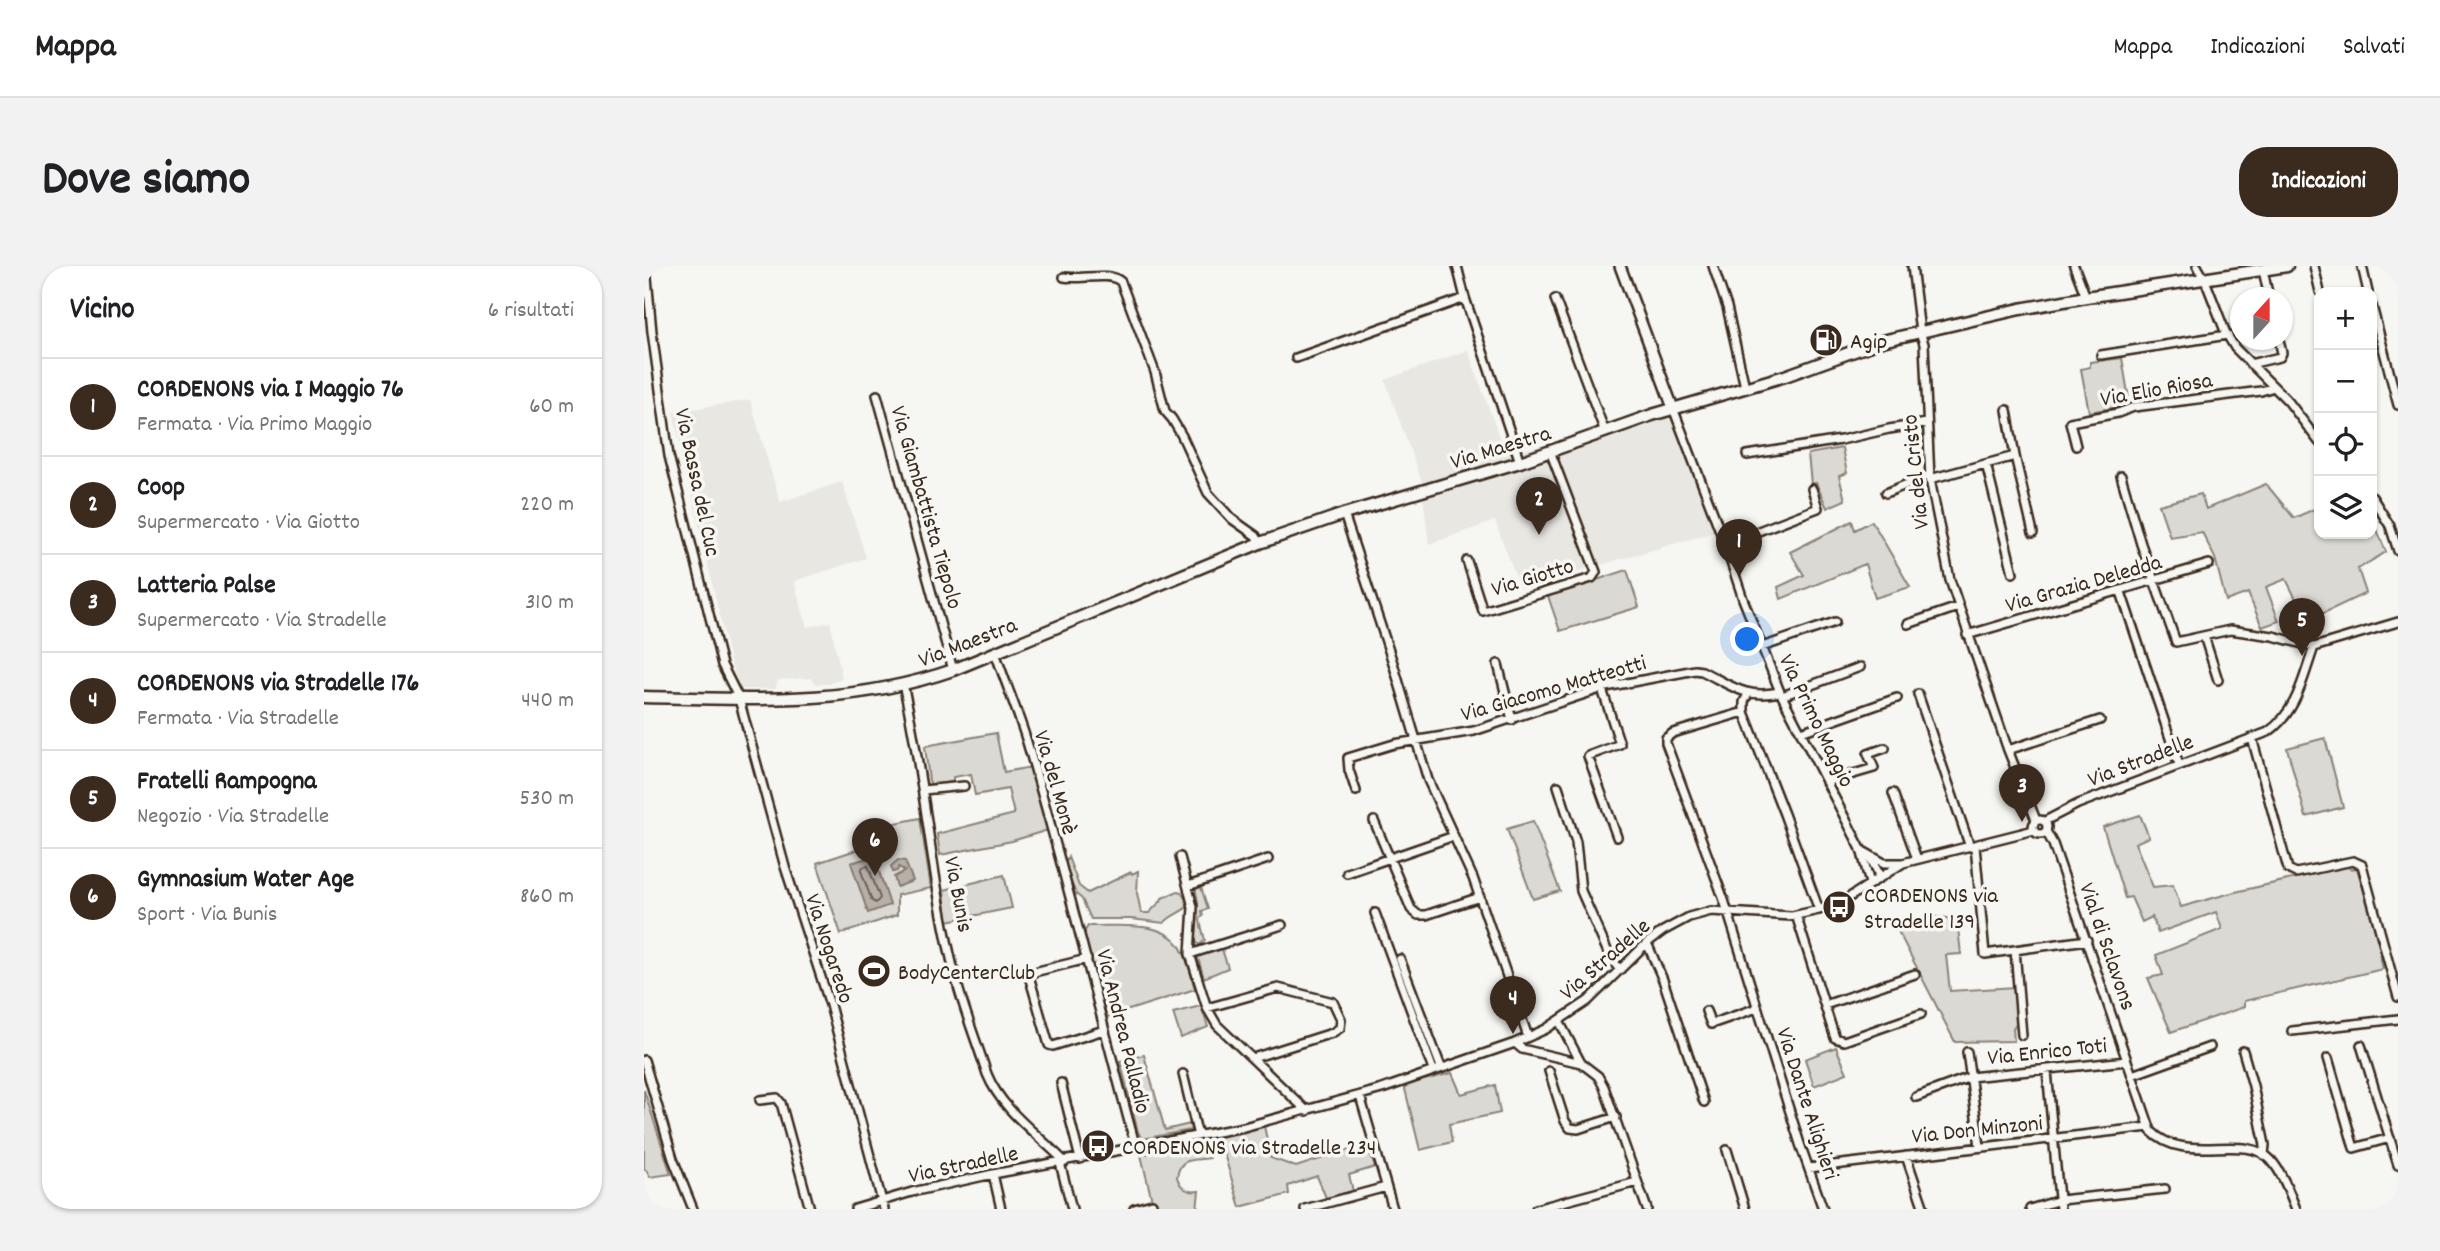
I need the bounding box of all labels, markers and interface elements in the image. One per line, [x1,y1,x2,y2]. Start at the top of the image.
text: Mappa [35,25,116,72]
text: Mappa [2113,31,2172,65]
text: Indicazioni [2210,31,2305,65]
text: Salvati [2343,31,2405,65]
text: Dove siamo [42,147,250,217]
button: Indicazioni [2239,147,2398,217]
north arrow [2230,287,2293,350]
map controls [2314,287,2377,539]
button: + [2314,287,2377,350]
text: Vicino [70,290,135,333]
text: 6 risultati [488,295,574,328]
fuel station icon: Agip [1807,321,1845,359]
place label: Agip [1850,327,1887,360]
button: − [2314,350,2377,413]
street label: Via Elio Riosa [2098,365,2216,418]
text: CORDENONS via I Maggio 76 [137,372,404,409]
text: 1 [90,391,96,424]
text: 60 m [529,391,574,424]
street label: Via Giambattista Tiepolo [880,402,969,613]
street label: Via Bassa del Cuc [664,406,727,560]
text: Fermata · Via Primo Maggio [137,409,372,442]
street label: Via del Cristo [1895,412,1940,531]
button: locate [2314,413,2377,476]
street label: Via Maestra [1447,418,1556,480]
text: Coop [137,470,185,507]
button: layers [2314,476,2377,539]
pin: 2 [1516,477,1562,535]
text: 2 [88,489,98,522]
text: 220 m [520,489,574,522]
text: Supermercato · Via Giotto [137,507,360,540]
pin: 1 [1716,519,1762,577]
street label: Via Grazia Deledda [2002,547,2167,623]
street label: Via Giotto [1488,551,1578,607]
text: Latteria Palse [137,568,276,605]
text: 3 [88,587,98,620]
text: 310 m [525,587,574,620]
pin: 5 [2279,598,2325,656]
text: Supermercato · Via Stradelle [137,605,387,638]
street label: Via Maestra [914,610,1023,678]
your location [1730,622,1764,656]
street label: Via Giacomo Matteotti [1457,648,1651,733]
street label: Via Primo Maggio [1768,649,1861,794]
text: CORDENONS via Stradelle 176 [137,666,419,703]
text: 4 [88,685,98,718]
text: 440 m [521,685,574,718]
text: Fermata · Via Stradelle [137,703,339,736]
street label: Via del Monè [1023,727,1084,839]
street label: Via Stradelle [2083,727,2199,798]
text: Fratelli Rampogna [137,764,316,801]
pin: 3 [1999,764,2045,822]
text: 5 [88,783,98,816]
text: 530 m [520,783,574,816]
text: Negozio · Via Stradelle [137,801,329,834]
pin: 6 [852,818,898,876]
street label: Via Bunis [933,854,980,935]
text: Gymnasium Water Age [137,862,354,899]
street label: Vial di Sclavons [2068,879,2143,1015]
text: 6 [87,881,99,914]
text: 860 m [520,881,574,914]
place label: CORDENONS via Stradelle 139 [1864,881,1999,940]
bus stop icon: CORDENONS via Stradelle 139 [1820,888,1858,926]
street label: Via Nogaredo [794,890,861,1008]
text: Sport · Via Bunis [137,899,277,932]
street label: Via Stradelle [1553,912,1659,1010]
street label: Via Andrea Palladio [1085,946,1158,1117]
sports icon: BodyCenterClub [855,952,893,990]
place label: BodyCenterClub [898,958,1035,991]
pin: 4 [1490,976,1536,1034]
street label: Via Dante Alighieri [1766,1024,1846,1185]
street label: Via Enrico Toti [1986,1031,2109,1076]
street label: Via Don Minzoni [1910,1108,2044,1155]
bus stop icon: CORDENONS via Stradelle 234 [1079,1127,1117,1165]
place label: CORDENONS via Stradelle 234 [1122,1133,1376,1166]
street label: Via Stradelle [906,1139,1022,1194]

